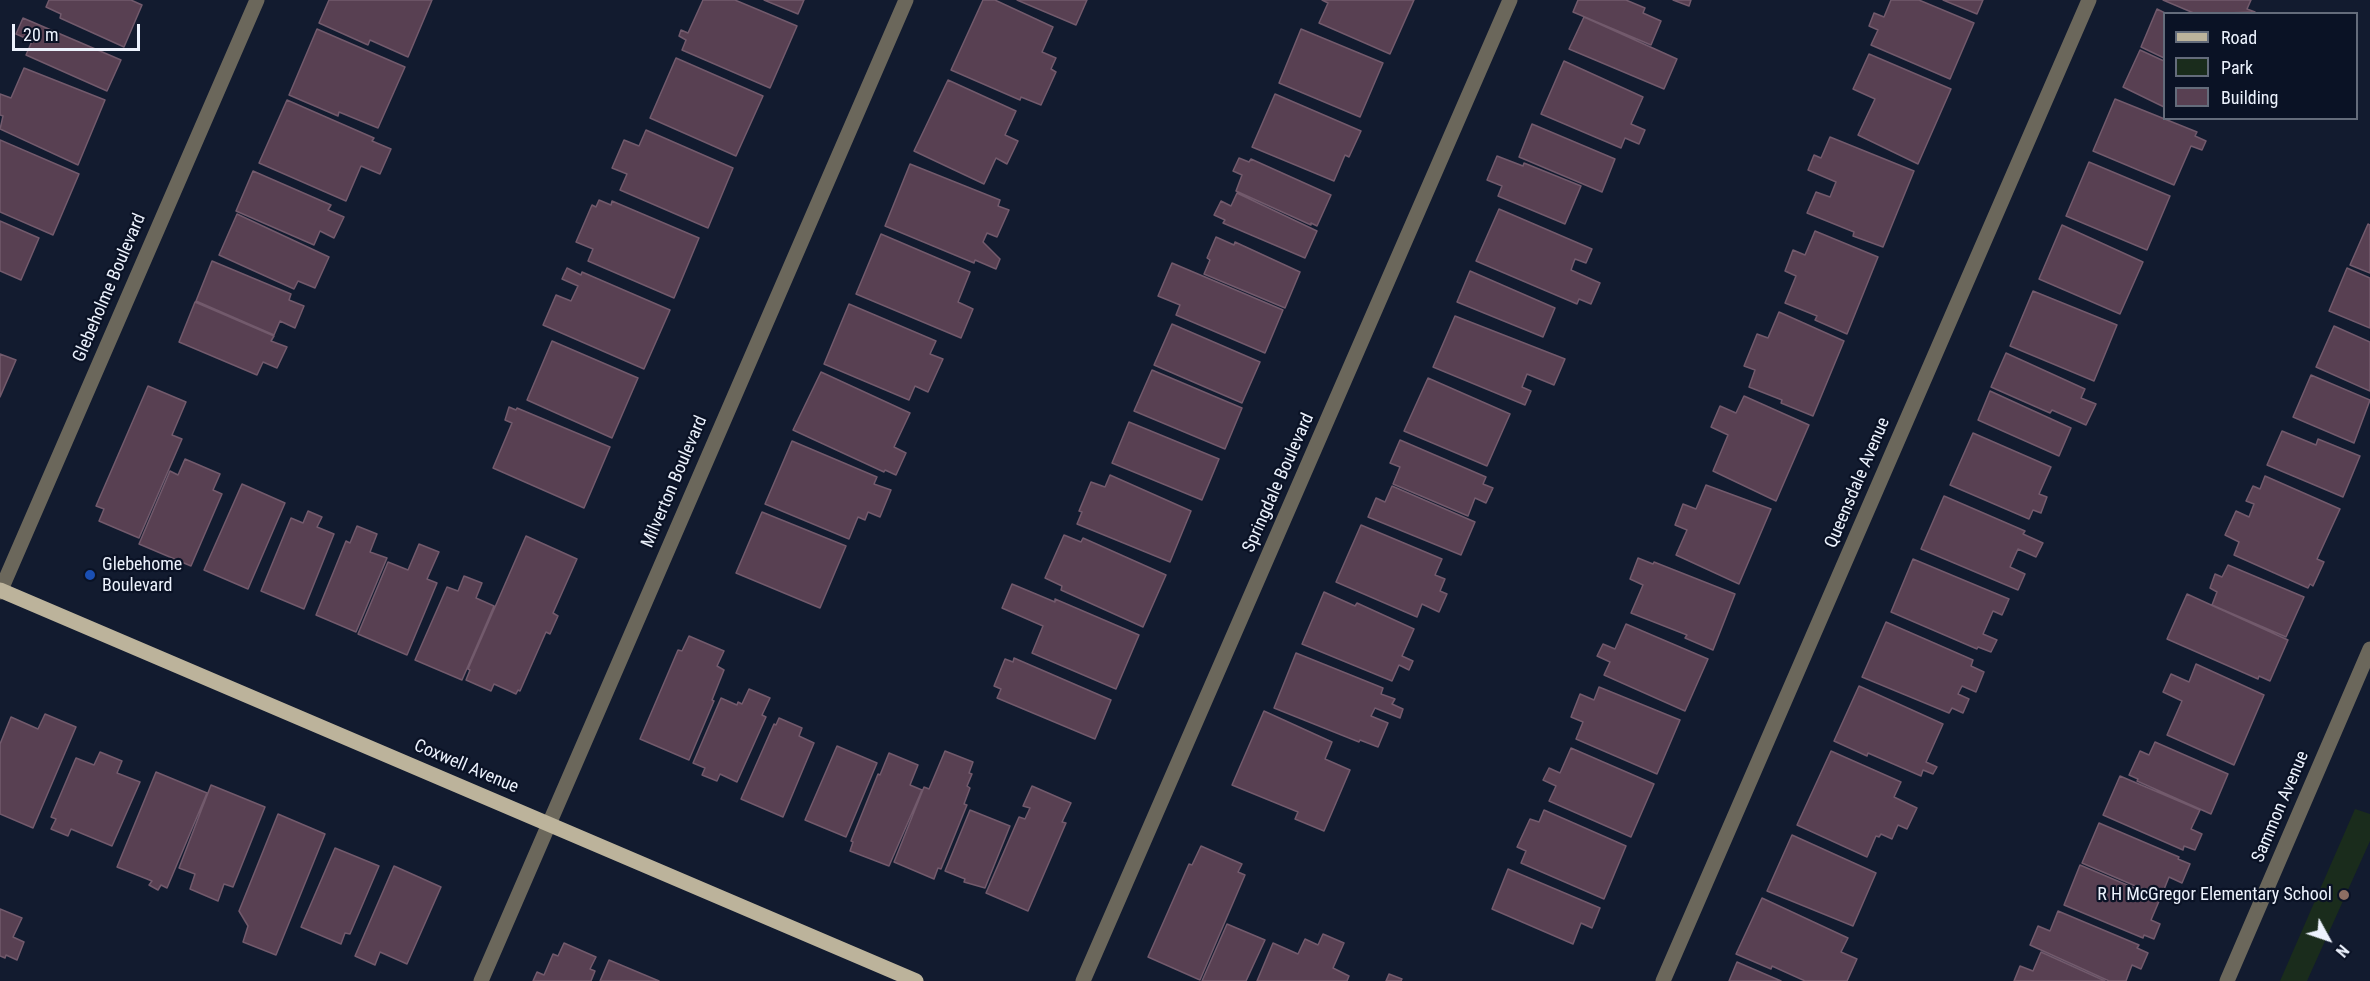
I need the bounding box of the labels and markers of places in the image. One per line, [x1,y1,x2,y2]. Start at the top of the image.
place label: Glebehome Boulevard [102,554,182,596]
marker: Glebehome Boulevard [83,568,97,582]
place label: R H McGregor Elementary School [2097,884,2332,906]
marker: R H McGregor Elementary School [2337,888,2351,902]

